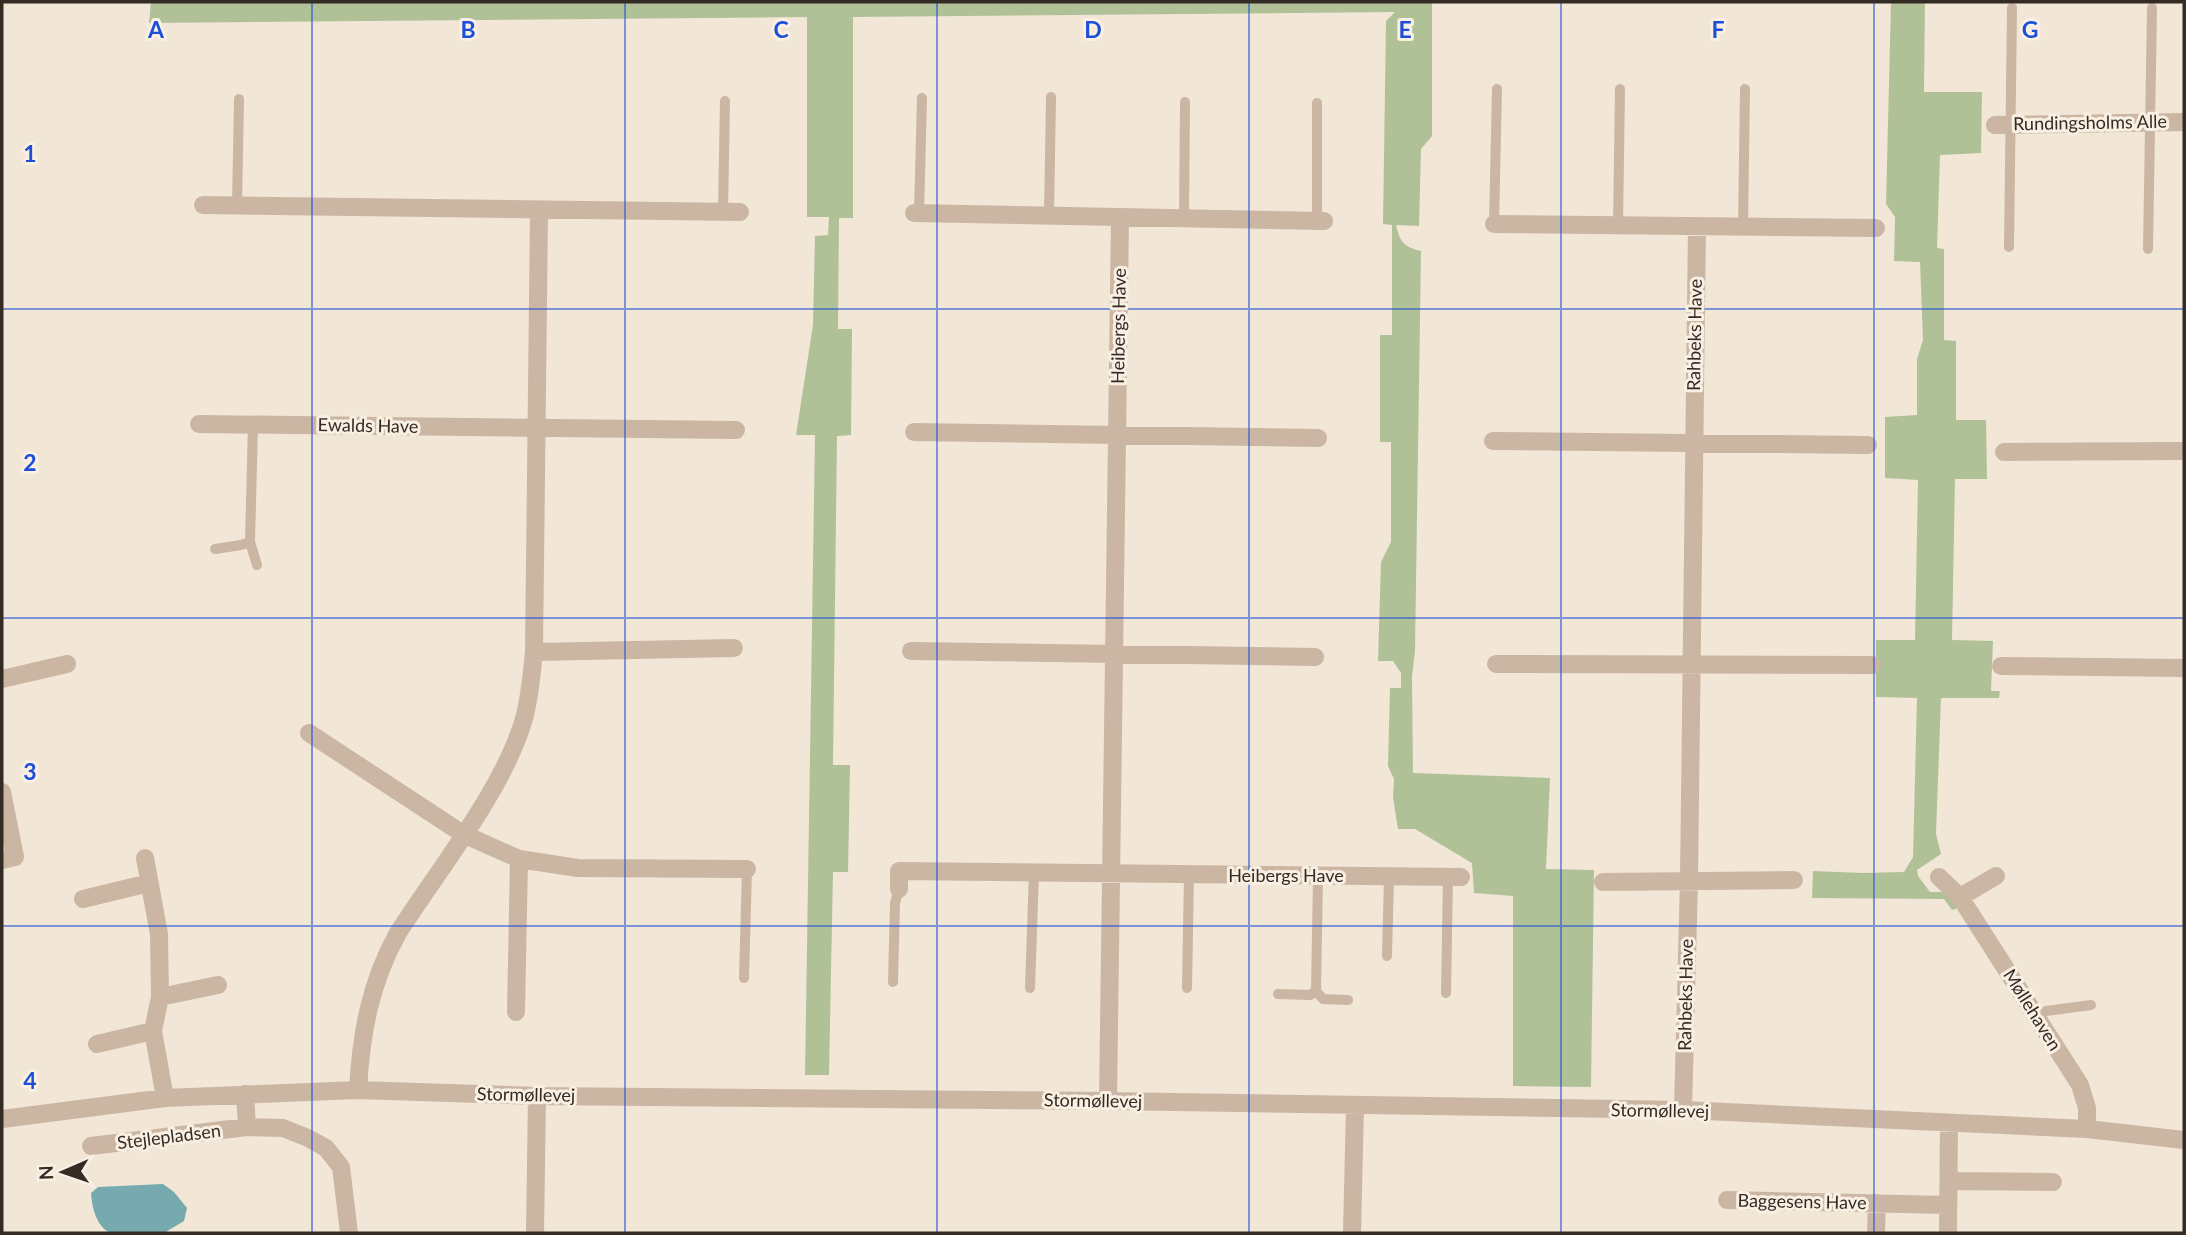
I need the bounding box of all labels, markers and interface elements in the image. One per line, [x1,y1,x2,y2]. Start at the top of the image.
text: A [147,15,165,43]
text: B [460,15,476,43]
text: C [773,15,789,43]
text: D [1084,15,1102,43]
text: E [1398,15,1412,43]
text: F [1711,15,1725,43]
text: G [2022,15,2038,43]
street label: Rundingsholms Alle [2013,110,2167,134]
text: 1 [23,139,37,167]
street label: Heibergs Have [1106,268,1130,384]
street label: Rahbeks Have [1682,279,1706,391]
street label: Ewalds Have [318,413,418,437]
text: 2 [23,448,37,476]
text: 3 [23,757,37,785]
street label: Heibergs Have [1228,864,1344,886]
street label: Rahbeks Have [1673,939,1697,1051]
street label: Møllehaven [1999,965,2067,1054]
text: 4 [23,1066,37,1094]
street label: Stormøllevej [477,1082,575,1106]
street label: Stormøllevej [1044,1088,1142,1112]
street label: Stormøllevej [1611,1098,1709,1122]
street label: Stejlepladsen [116,1119,222,1153]
north arrow [28,1137,98,1207]
text: N [34,1165,57,1180]
street label: Baggesens Have [1737,1189,1867,1213]

